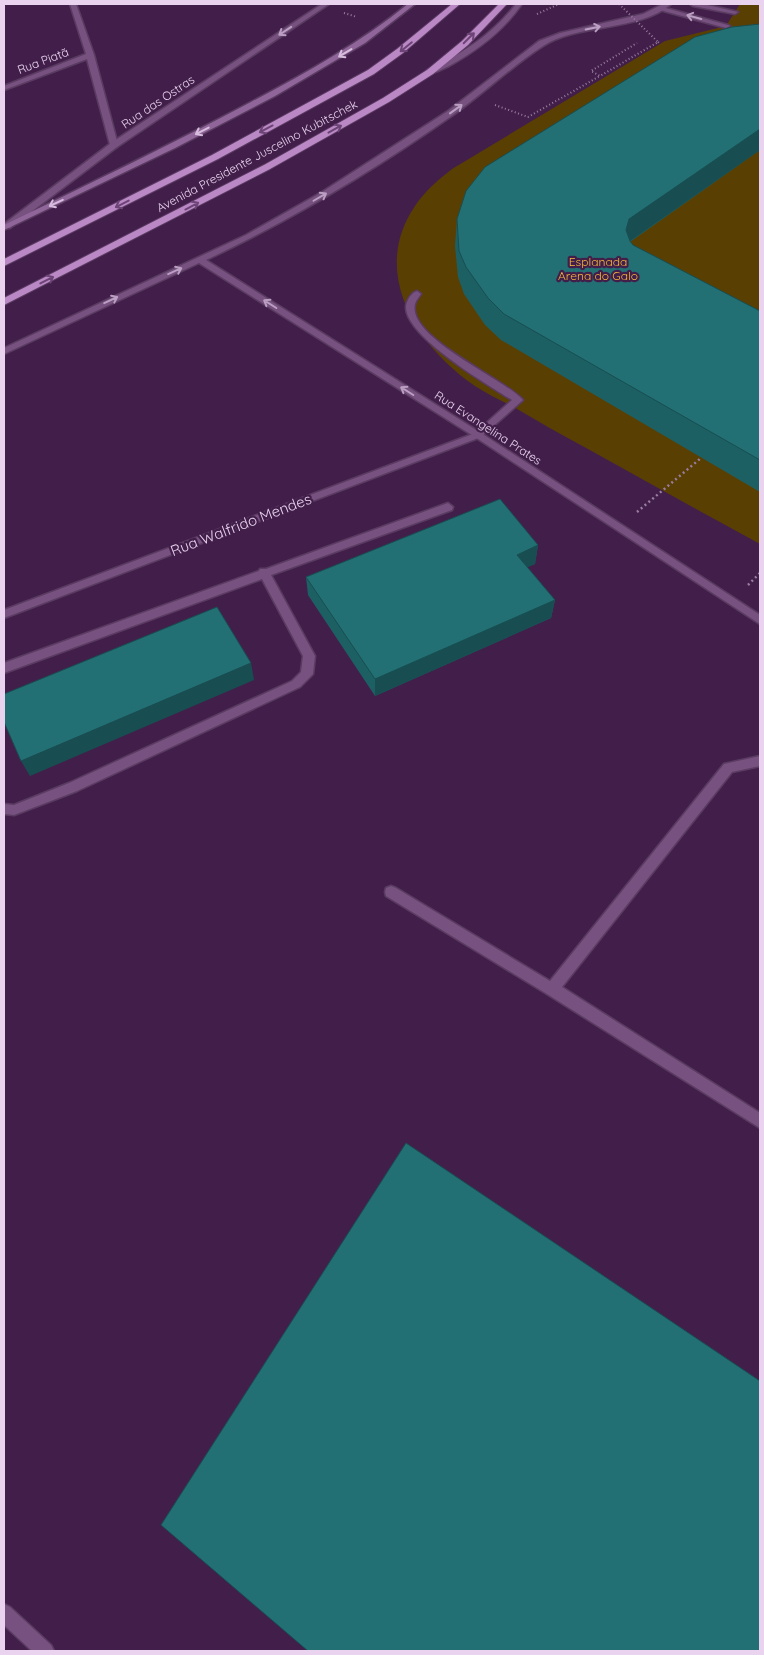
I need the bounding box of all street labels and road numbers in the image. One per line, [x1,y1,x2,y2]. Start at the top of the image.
street label: Rua Piatã [15,44,71,77]
street label: Rua das Ostras [118,71,197,132]
street label: Avenida Presidente Juscelino Kubitschek [154,96,360,215]
street label: Rua Evangelina Prates [432,387,545,468]
street label: Rua Walfrido Mendes [168,489,314,560]

